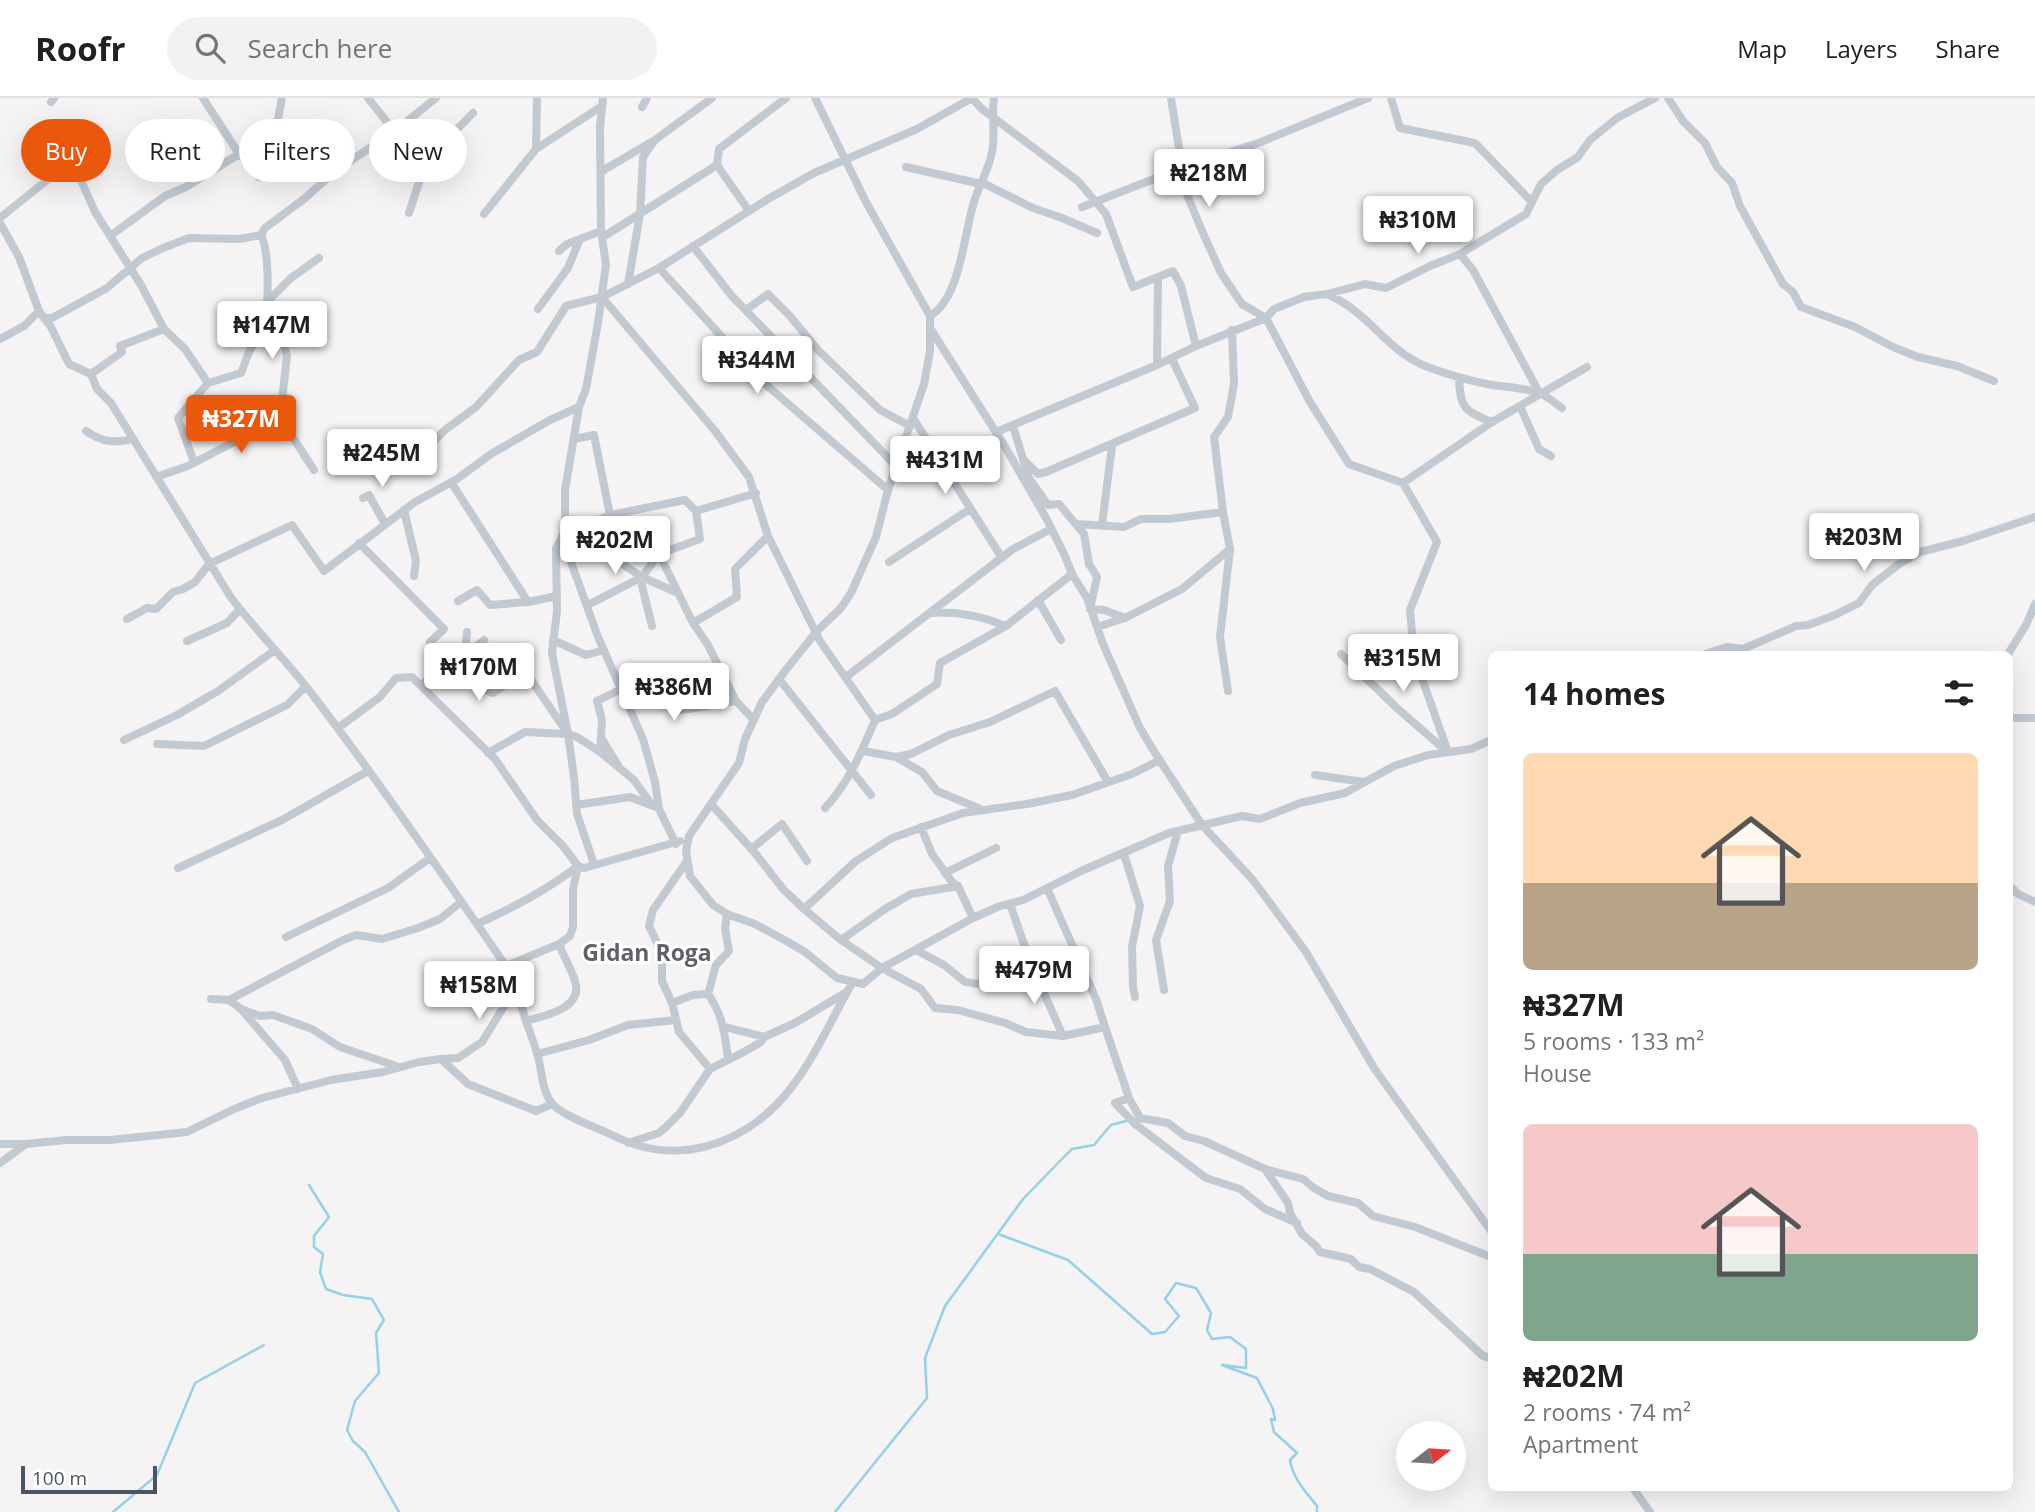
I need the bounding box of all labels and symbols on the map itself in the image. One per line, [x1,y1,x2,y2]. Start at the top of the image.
pin: ₦218M [1160,150,1258,209]
pin: ₦310M [1369,197,1467,256]
pin: ₦147M [223,302,321,361]
pin: ₦344M [708,336,806,396]
pin: ₦327M [192,396,290,455]
pin: ₦245M [333,430,431,489]
pin: ₦431M [896,436,994,496]
pin: ₦203M [1815,514,1913,573]
pin: ₦202M [566,517,664,576]
pin: ₦315M [1354,634,1452,694]
pin: ₦170M [430,644,528,703]
pin: ₦386M [625,664,723,723]
district label: Gidan Roga [582,936,712,968]
pin: ₦479M [985,946,1083,1006]
pin: ₦158M [430,962,528,1021]
north arrow [1396,1421,1466,1491]
scale bar [21,1463,158,1495]

